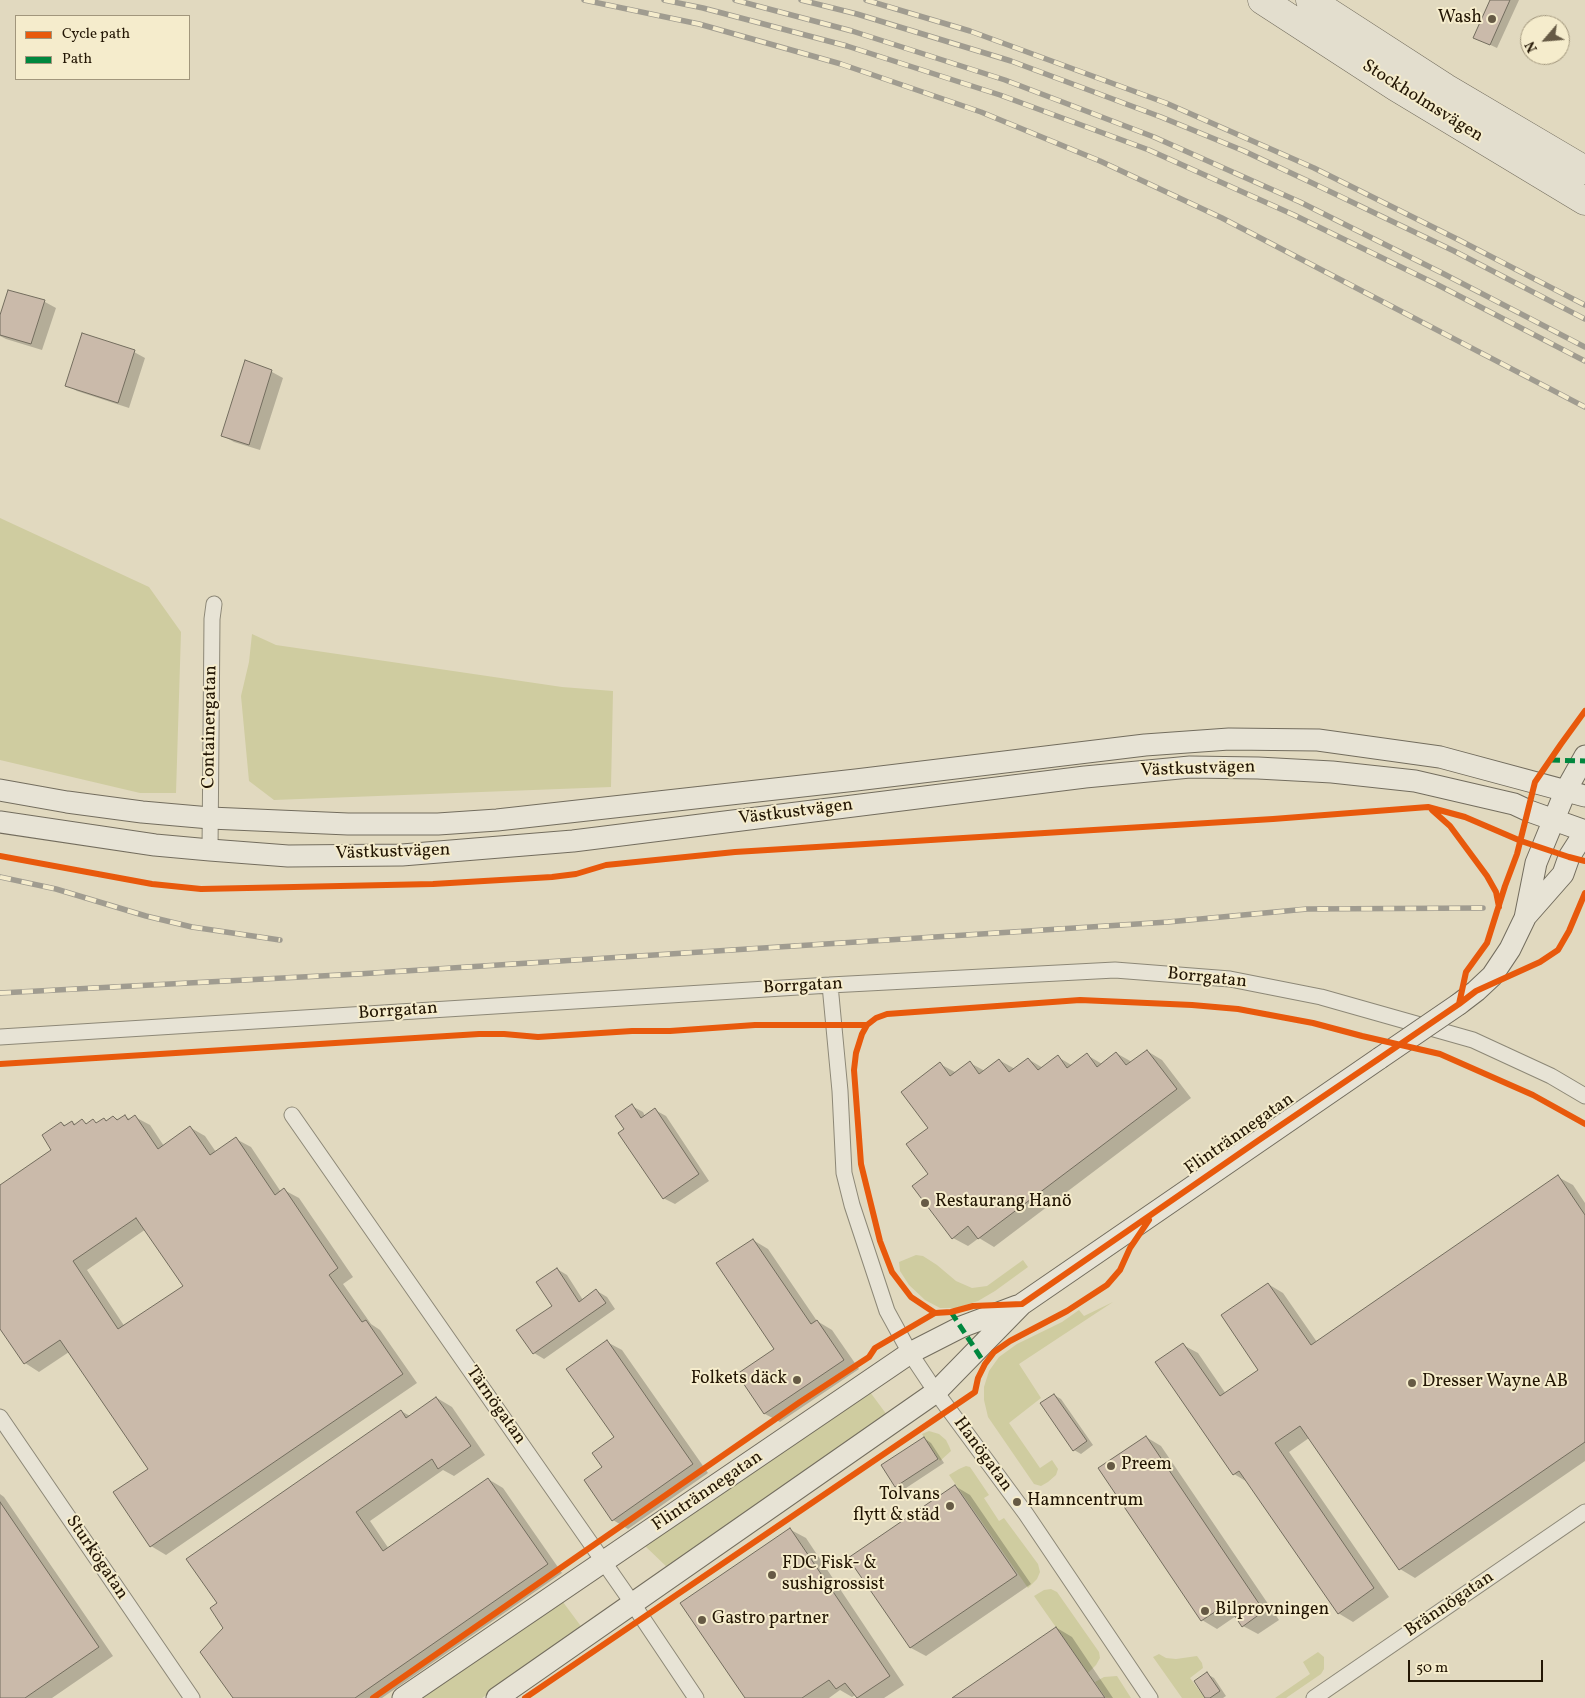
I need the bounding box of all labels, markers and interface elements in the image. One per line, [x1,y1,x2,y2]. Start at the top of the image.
place label: Wash [1438,8,1482,30]
marker: Wash [1486,13,1498,25]
legend [15,15,190,80]
north arrow [1520,15,1570,65]
text: Cycle path [62,24,130,45]
text: N [1521,38,1543,55]
text: Path [62,49,92,70]
street label: Stockholmsvägen [1357,56,1487,148]
street label: Containergatan [199,665,223,789]
street label: Västkustvägen [1140,757,1256,783]
street label: Västkustvägen [738,795,854,831]
street label: Västkustvägen [335,840,451,866]
street label: Borrgatan [1166,964,1248,994]
street label: Borrgatan [763,974,843,1000]
street label: Borrgatan [357,998,439,1026]
street label: Flintrännegatan [1181,1089,1299,1181]
place label: Restaurang Hanö [935,1192,1072,1214]
marker: Restaurang Hanö [919,1197,931,1209]
street label: Tärnögatan [460,1363,530,1449]
place label: Folkets däck [691,1369,787,1391]
place label: Dresser Wayne AB [1422,1372,1568,1394]
marker: Folkets däck [791,1374,803,1386]
marker: Dresser Wayne AB [1406,1377,1418,1389]
street label: Hanögatan [948,1414,1016,1496]
street label: Flintrännegatan [649,1447,767,1537]
place label: Preem [1121,1455,1172,1477]
marker: Preem [1105,1460,1117,1472]
place label: Tolvans flytt & städ [853,1485,940,1528]
place label: Hamncentrum [1027,1491,1143,1513]
marker: Hamncentrum [1011,1496,1023,1508]
marker: Tolvans flytt & städ [944,1500,956,1512]
street label: Sturkögatan [60,1512,132,1604]
place label: FDC Fisk- & sushigrossist [782,1554,885,1596]
street label: Brännögatan [1401,1567,1499,1643]
marker: FDC Fisk- & sushigrossist [766,1569,778,1581]
place label: Bilprovningen [1215,1600,1329,1622]
marker: Bilprovningen [1199,1605,1211,1617]
place label: Gastro partner [712,1609,829,1631]
marker: Gastro partner [696,1614,708,1626]
scale bar [1410,1650,1545,1682]
text: 50 m [1416,1658,1448,1679]

